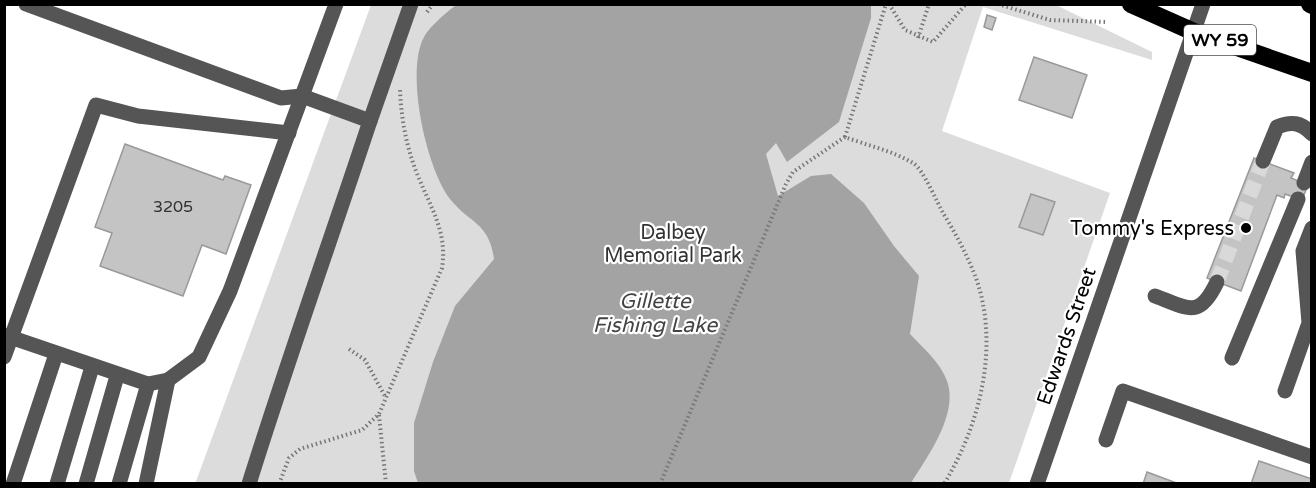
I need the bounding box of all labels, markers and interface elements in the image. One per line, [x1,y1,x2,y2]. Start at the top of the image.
road number: WY 59 [1184,25,1256,55]
house number: 3205 [153,197,193,217]
place label: Tommy's Express [1070,217,1234,241]
park label: Dalbey Memorial Park [604,221,742,268]
marker: Tommy's Express [1239,221,1253,235]
street label: Edwards Street [1032,264,1102,408]
water label: Gillette Fishing Lake [593,289,718,338]

